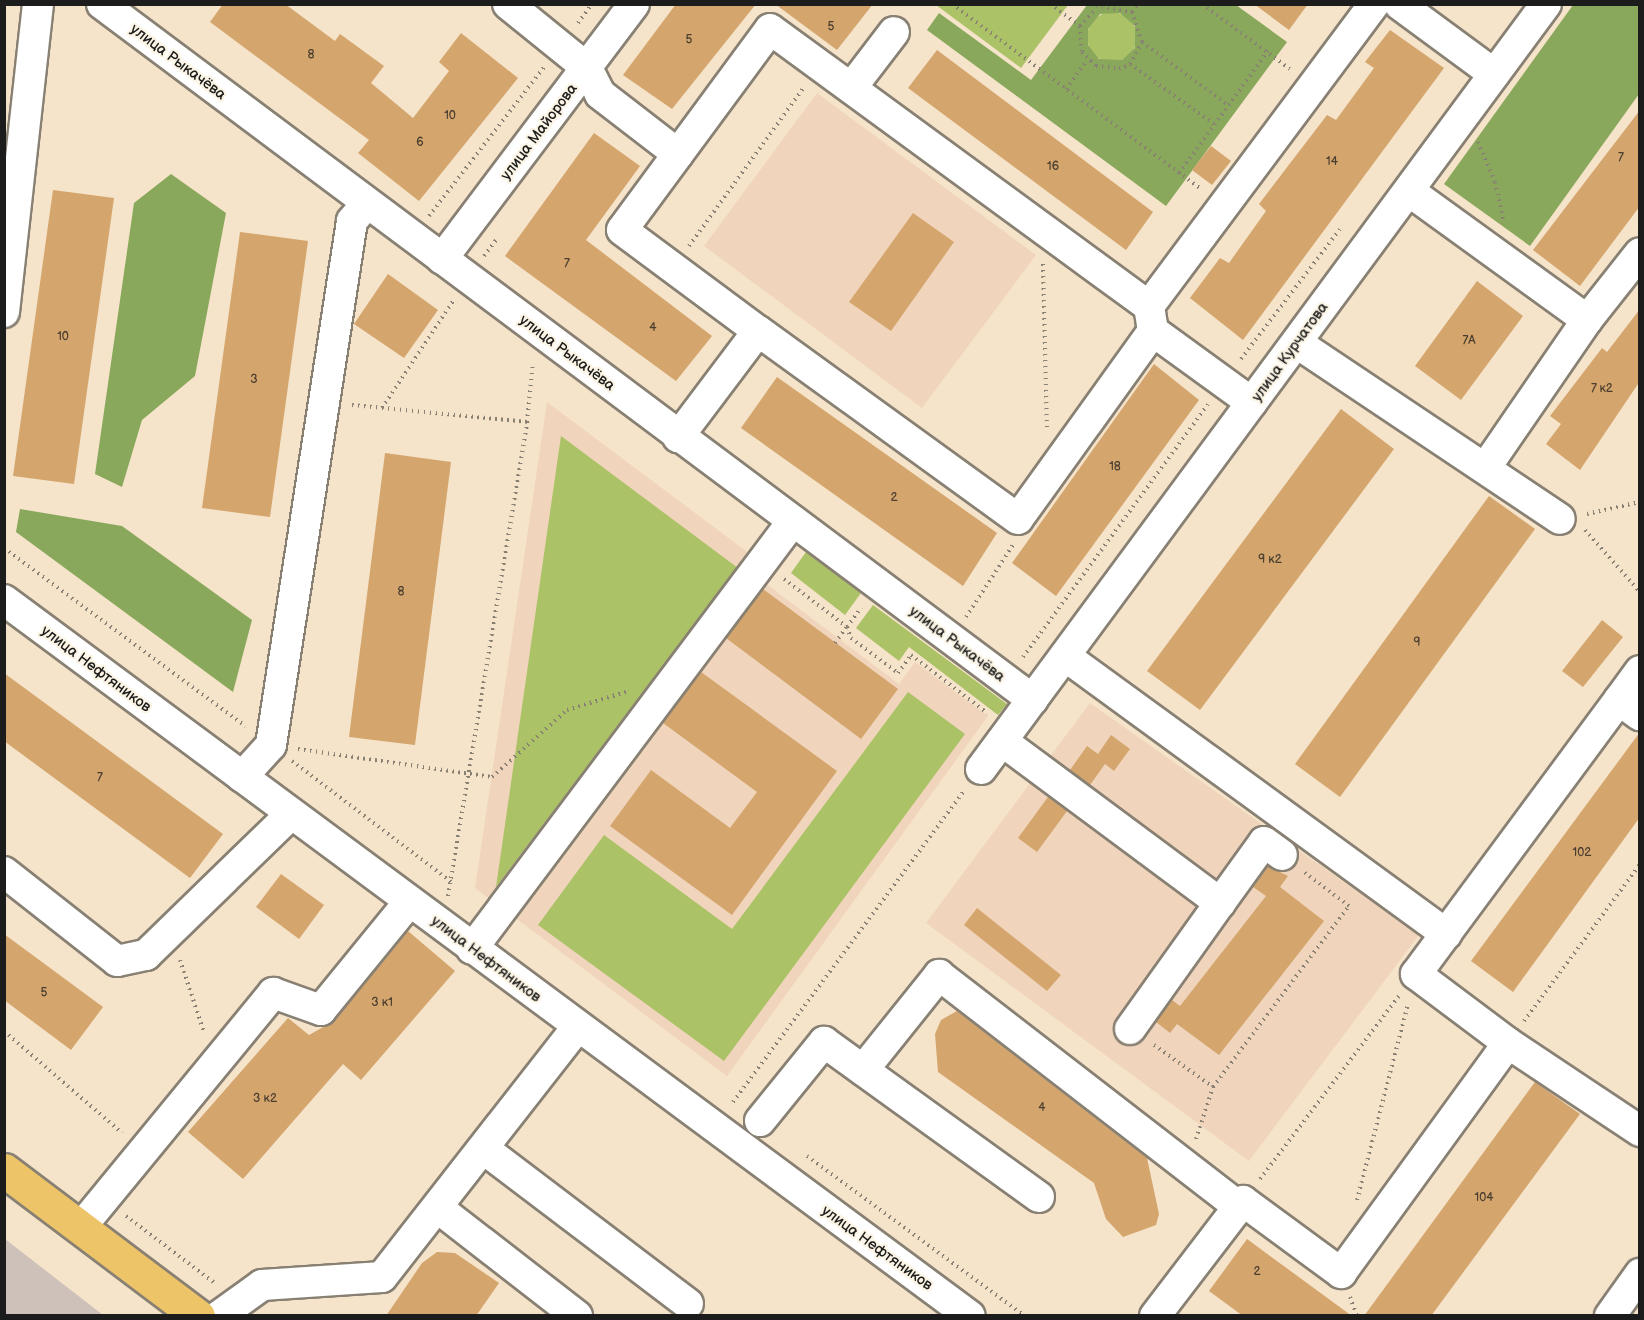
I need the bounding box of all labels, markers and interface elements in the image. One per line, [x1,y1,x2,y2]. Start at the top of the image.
street label: улица Рыкачёва [127,20,229,104]
house number: 5 [828,20,834,34]
house number: 5 [686,33,692,47]
house number: 8 [308,48,314,62]
street label: улица Майорова [497,80,581,184]
house number: 10 [444,109,456,123]
house number: 6 [416,136,424,150]
house number: 7 [1618,151,1624,165]
house number: 14 [1326,155,1338,169]
house number: 16 [1047,160,1059,174]
house number: 7 [564,257,570,271]
street label: улица Курчатова [1248,299,1332,405]
street label: улица Рыкачёва [516,311,618,395]
house number: 4 [649,321,657,335]
house number: 10 [57,330,69,344]
house number: 7А [1462,334,1476,348]
house number: 3 [250,373,258,387]
house number: 7 к2 [1591,382,1613,396]
house number: 18 [1109,460,1121,474]
house number: 2 [890,491,898,505]
house number: 9 к2 [1258,553,1282,567]
house number: 8 [398,585,404,599]
street label: улица Рыкачёва [906,602,1008,686]
street label: улица Нефтяников [38,622,154,716]
house number: 9 [1414,636,1420,650]
house number: 7 [97,771,103,785]
house number: 102 [1573,846,1591,860]
street label: улица Нефтяников [428,912,544,1006]
house number: 5 [41,986,47,1000]
house number: 3 к1 [371,996,393,1010]
house number: 3 к2 [253,1092,277,1106]
house number: 4 [1038,1101,1046,1115]
house number: 104 [1474,1191,1494,1205]
street label: улица Нефтяников [818,1202,936,1294]
house number: 2 [1253,1265,1261,1279]

